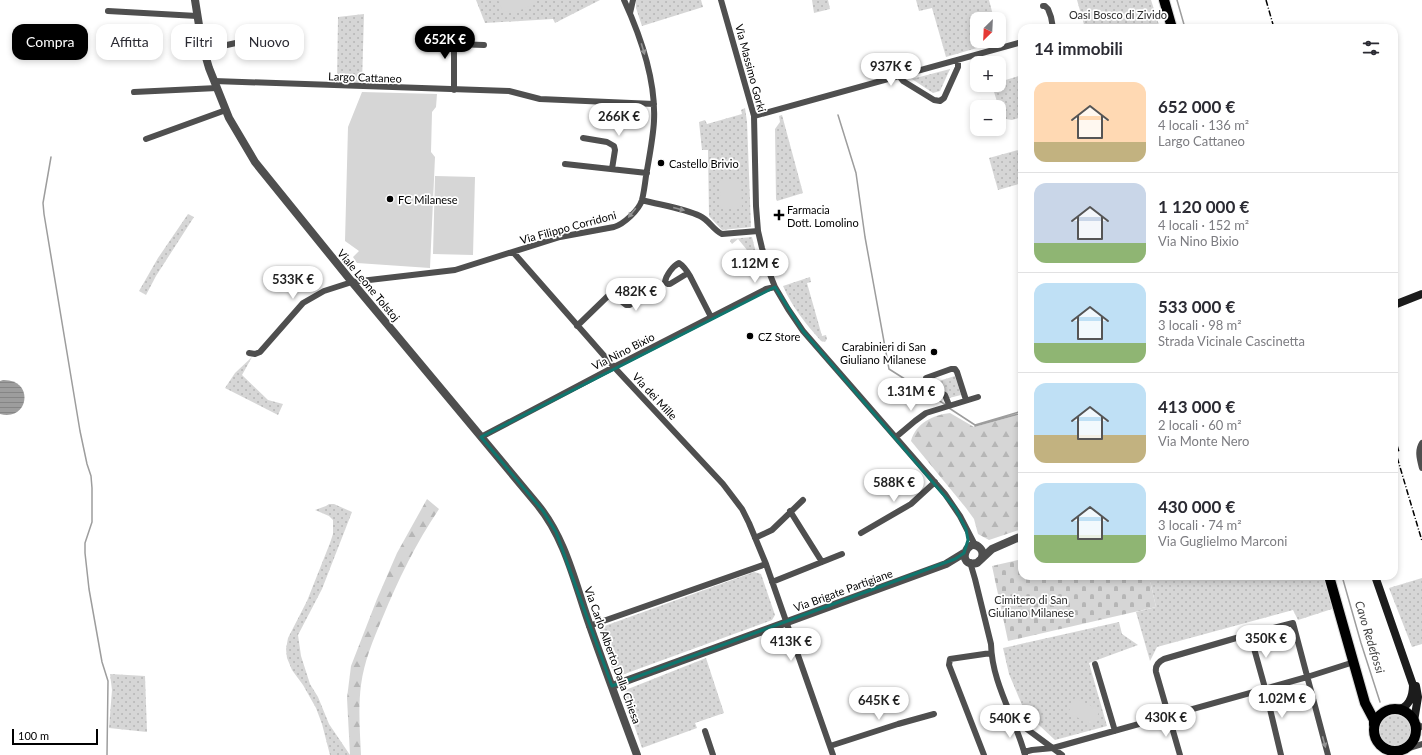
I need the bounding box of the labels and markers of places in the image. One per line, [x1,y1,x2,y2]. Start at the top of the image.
pin: 652K € [412,26,478,60]
pin: 937K € [858,53,924,87]
pin: 266K € [586,103,652,137]
place label: Castello Brivio [669,157,739,170]
marker: Castello Brivio [656,158,666,168]
place label: FC Milanese [398,193,458,206]
marker: FC Milanese [385,194,395,204]
place label: Farmacia Dott. Lomolino [787,203,859,229]
marker: Farmacia Dott. Lomolino [774,210,784,220]
pin: 1.12M € [718,250,792,284]
pin: 533K € [260,266,326,300]
pin: 482K € [603,278,669,312]
place label: CZ Store [758,330,800,343]
marker: CZ Store [745,331,755,341]
place label: Carabinieri di San Giuliano Milanese [840,340,926,366]
marker: Carabinieri di San Giuliano Milanese [929,347,939,357]
pin: 1.31M € [874,378,948,412]
pin: 588K € [861,469,927,503]
pin: 350K € [1233,625,1299,659]
pin: 413K € [758,628,824,662]
pin: 1.02M € [1245,685,1319,719]
pin: 645K € [846,687,912,721]
pin: 430K € [1133,704,1199,738]
pin: 540K € [977,705,1043,739]

